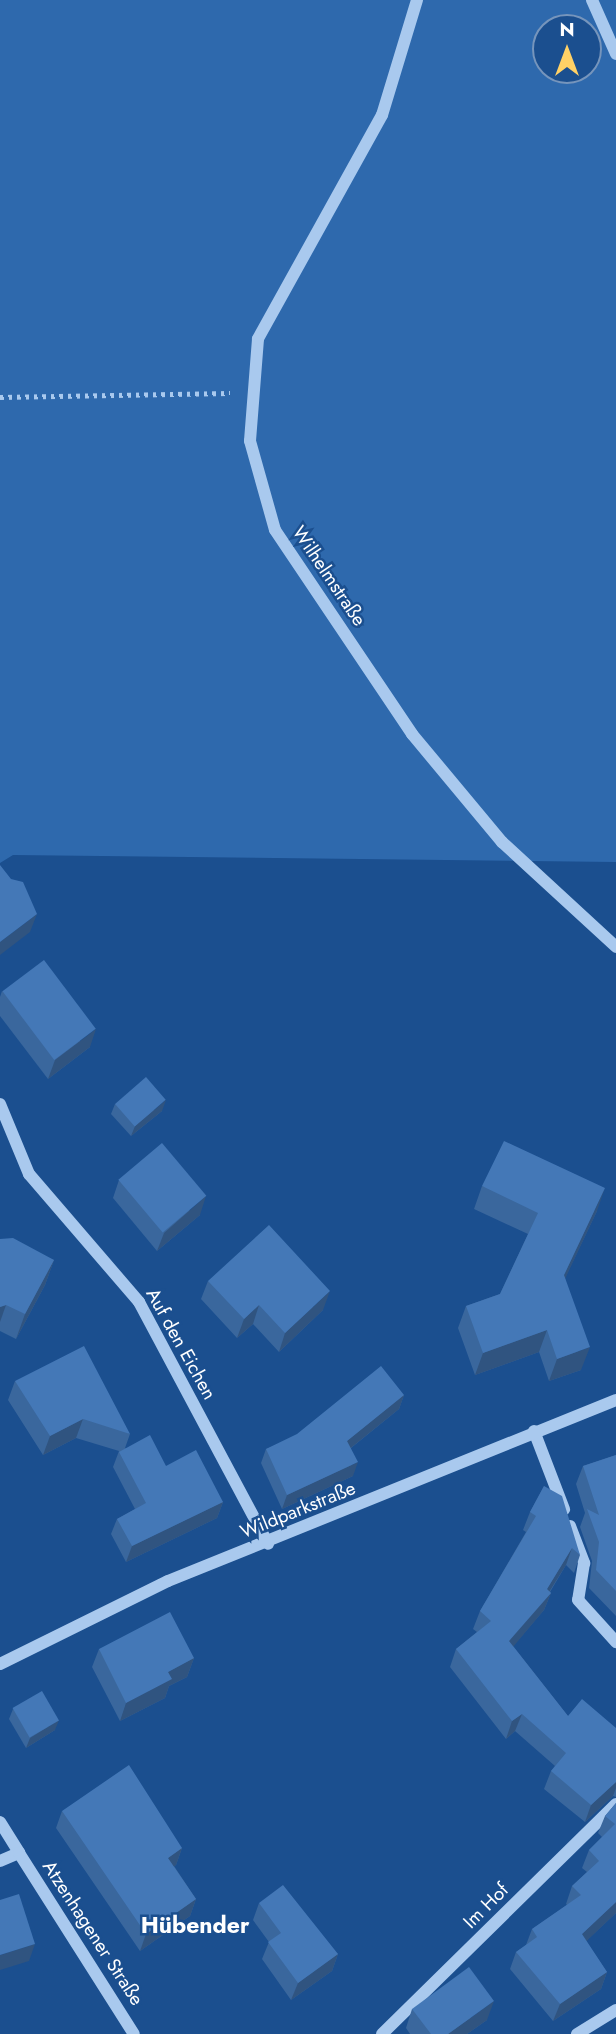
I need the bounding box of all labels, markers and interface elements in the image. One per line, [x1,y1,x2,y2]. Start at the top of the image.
north arrow [532,14,602,84]
text: N [559,16,575,43]
street label: Wilhelmstraße [287,522,371,630]
street label: Auf den Eichen [141,1284,221,1404]
street label: Wildparkstraße [237,1477,359,1543]
street label: Atzenhagener Straße [38,1856,148,2010]
street label: Im Hof [459,1879,513,1933]
district label: Hübender [141,1911,249,1939]

